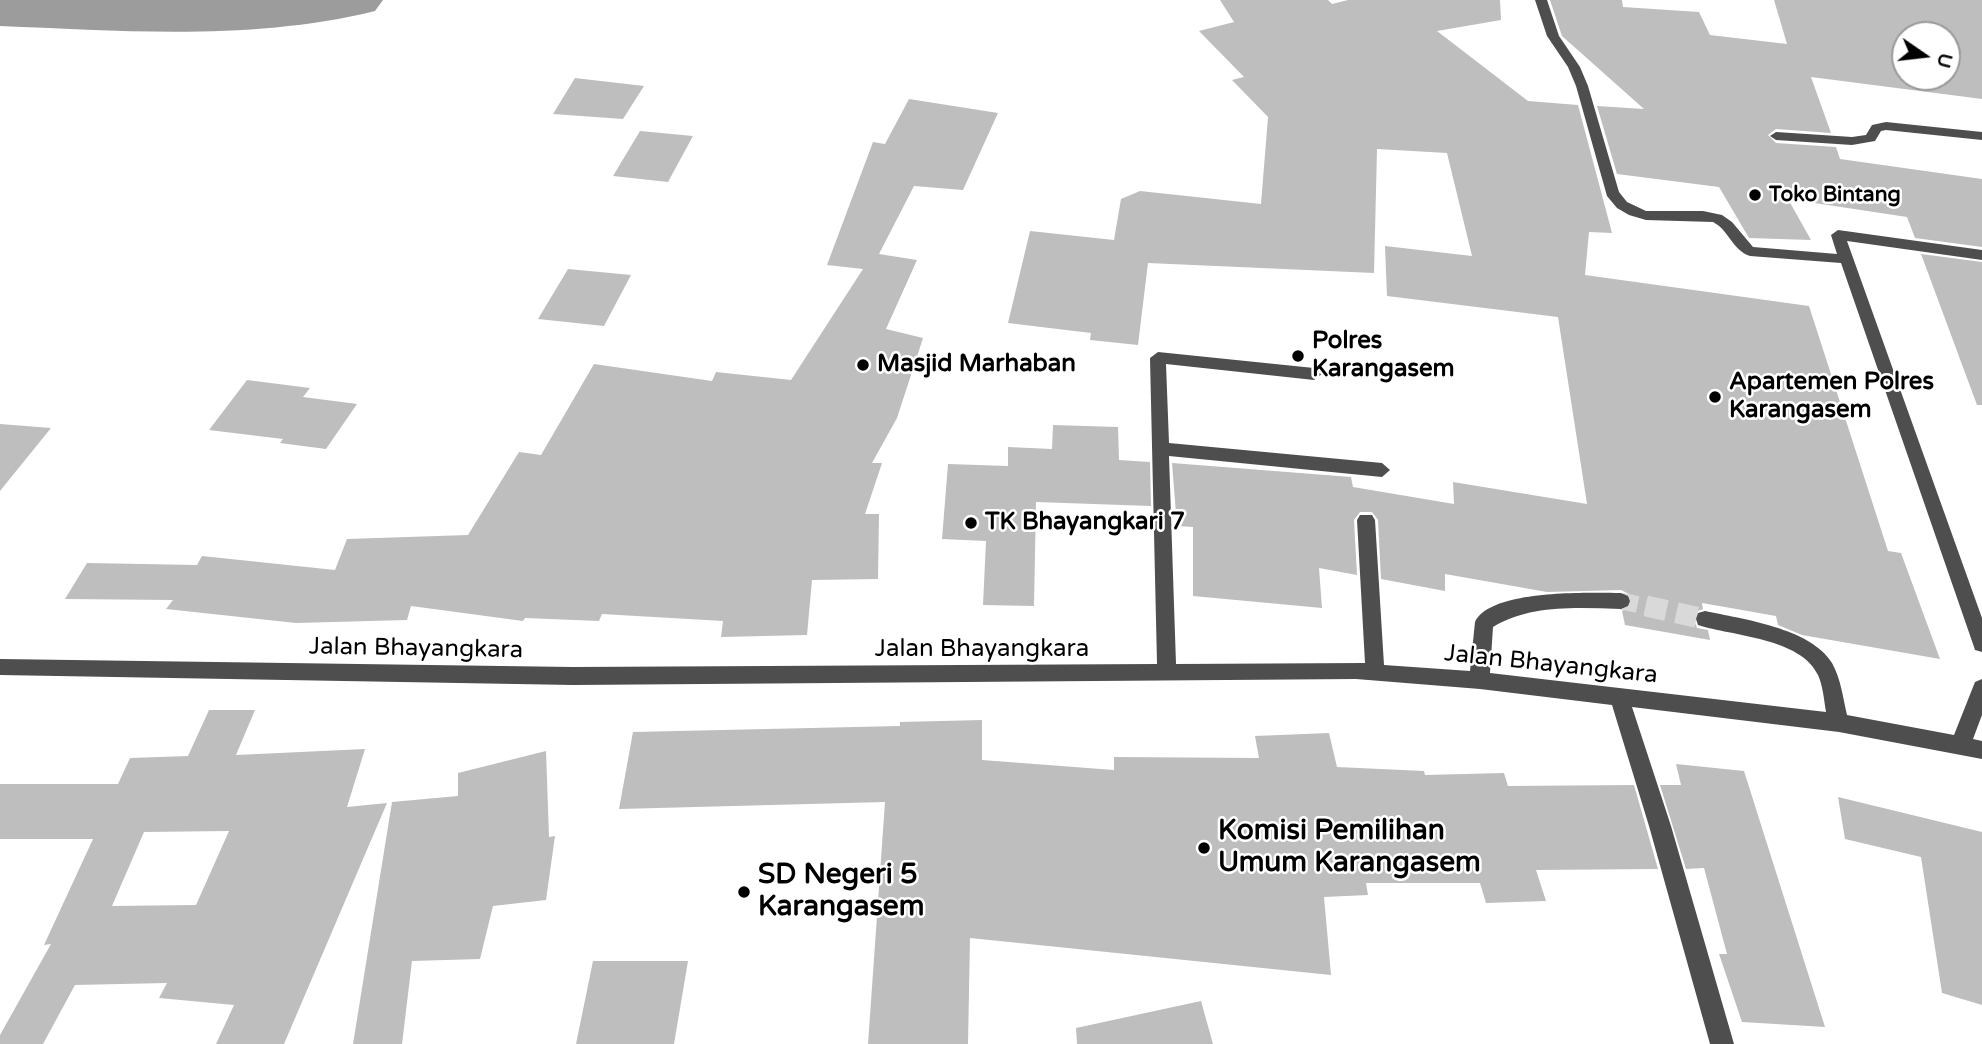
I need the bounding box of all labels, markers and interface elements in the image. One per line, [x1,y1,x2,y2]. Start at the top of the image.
north arrow [1891,21,1961,91]
text: U [1932,51,1957,70]
place label: Toko Bintang [1769,182,1901,208]
marker: Toko Bintang [1747,187,1763,203]
place label: Polres Karangasem [1312,328,1455,384]
marker: Polres Karangasem [1290,348,1306,364]
place label: Masjid Marhaban [877,351,1076,379]
marker: Masjid Marhaban [855,357,871,373]
place label: Apartemen Polres Karangasem [1729,369,1934,425]
marker: Apartemen Polres Karangasem [1707,389,1723,405]
place label: TK Bhayangkari 7 [985,509,1185,537]
marker: TK Bhayangkari 7 [963,515,979,531]
street label: Jalan Bhayangkara [309,633,523,665]
street label: Jalan Bhayangkara [875,636,1089,664]
street label: Jalan Bhayangkara [1443,639,1659,691]
place label: Komisi Pemilihan Umum Karangasem [1218,815,1481,881]
marker: Komisi Pemilihan Umum Karangasem [1196,840,1212,856]
place label: SD Negeri 5 Karangasem [758,859,924,925]
marker: SD Negeri 5 Karangasem [736,884,752,900]

